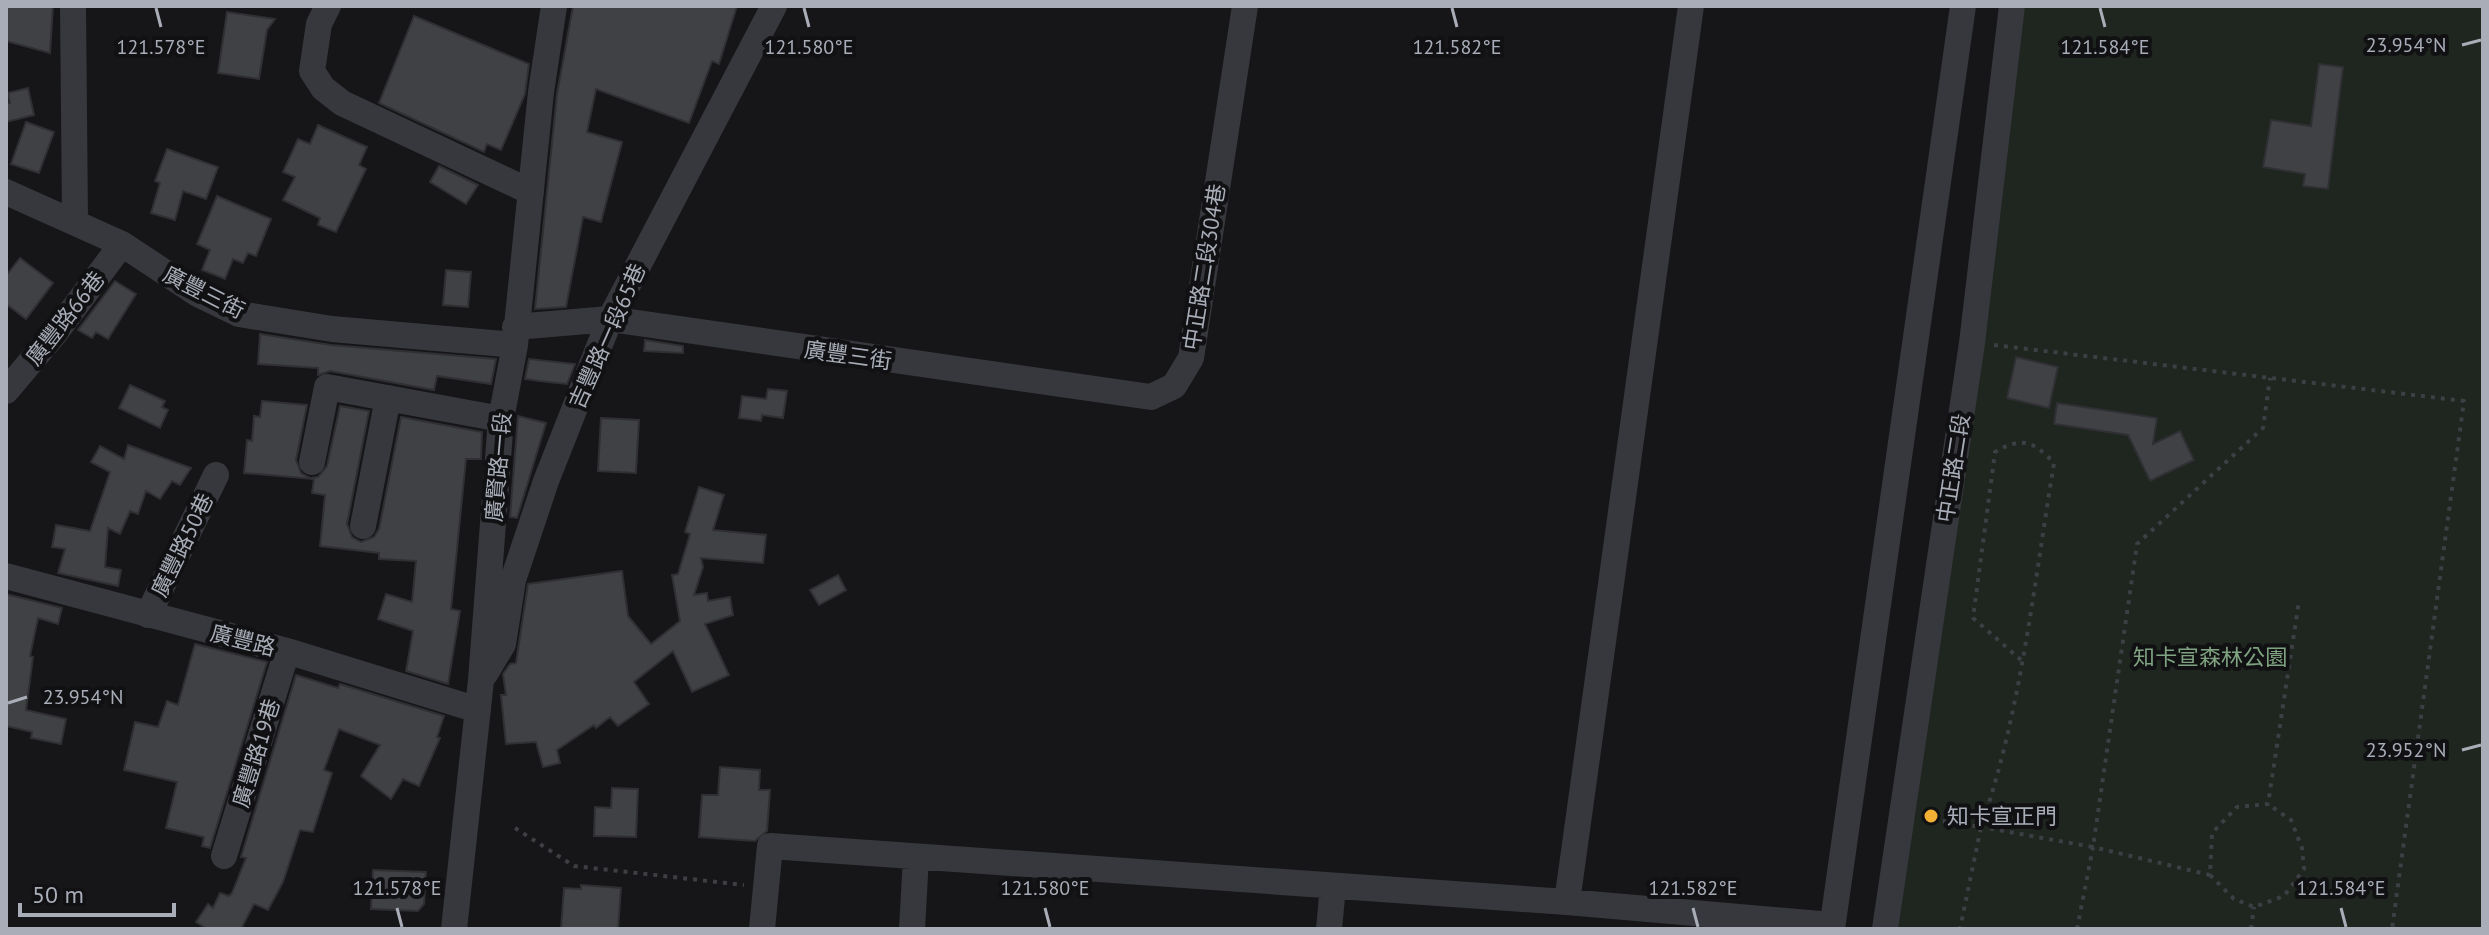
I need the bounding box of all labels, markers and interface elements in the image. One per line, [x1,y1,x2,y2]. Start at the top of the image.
text: 23.954°N [2366,32,2446,58]
text: 121.578°E [117,34,205,60]
text: 121.580°E [765,34,853,60]
text: 121.582°E [1413,34,1501,60]
text: 121.584°E [2061,34,2149,60]
street label: 中正路二段304巷 [1177,182,1231,352]
street label: 吉豐路一段65巷 [562,259,652,413]
street label: 廣豐三街 [158,260,250,324]
street label: 廣豐路66巷 [19,265,111,371]
street label: 廣豐三街 [802,335,894,375]
street label: 廣賢路一段 [479,411,517,523]
street label: 中正路二段 [1931,411,1975,525]
street label: 廣豐路50巷 [145,489,219,601]
street label: 廣豐路 [208,618,278,662]
park label: 知卡宣森林公園 [2133,643,2287,671]
text: 23.954°N [43,684,123,710]
street label: 廣豐路19巷 [226,695,286,811]
text: 23.952°N [2366,737,2446,763]
place label: 知卡宣正門 [1947,802,2057,830]
marker: 知卡宣正門 [1922,807,1940,825]
scale bar [20,867,174,917]
text: 121.578°E [353,875,441,901]
text: 121.580°E [1001,875,1089,901]
text: 121.582°E [1649,875,1737,901]
text: 121.584°E [2297,875,2385,901]
text: 50 m [32,879,84,910]

